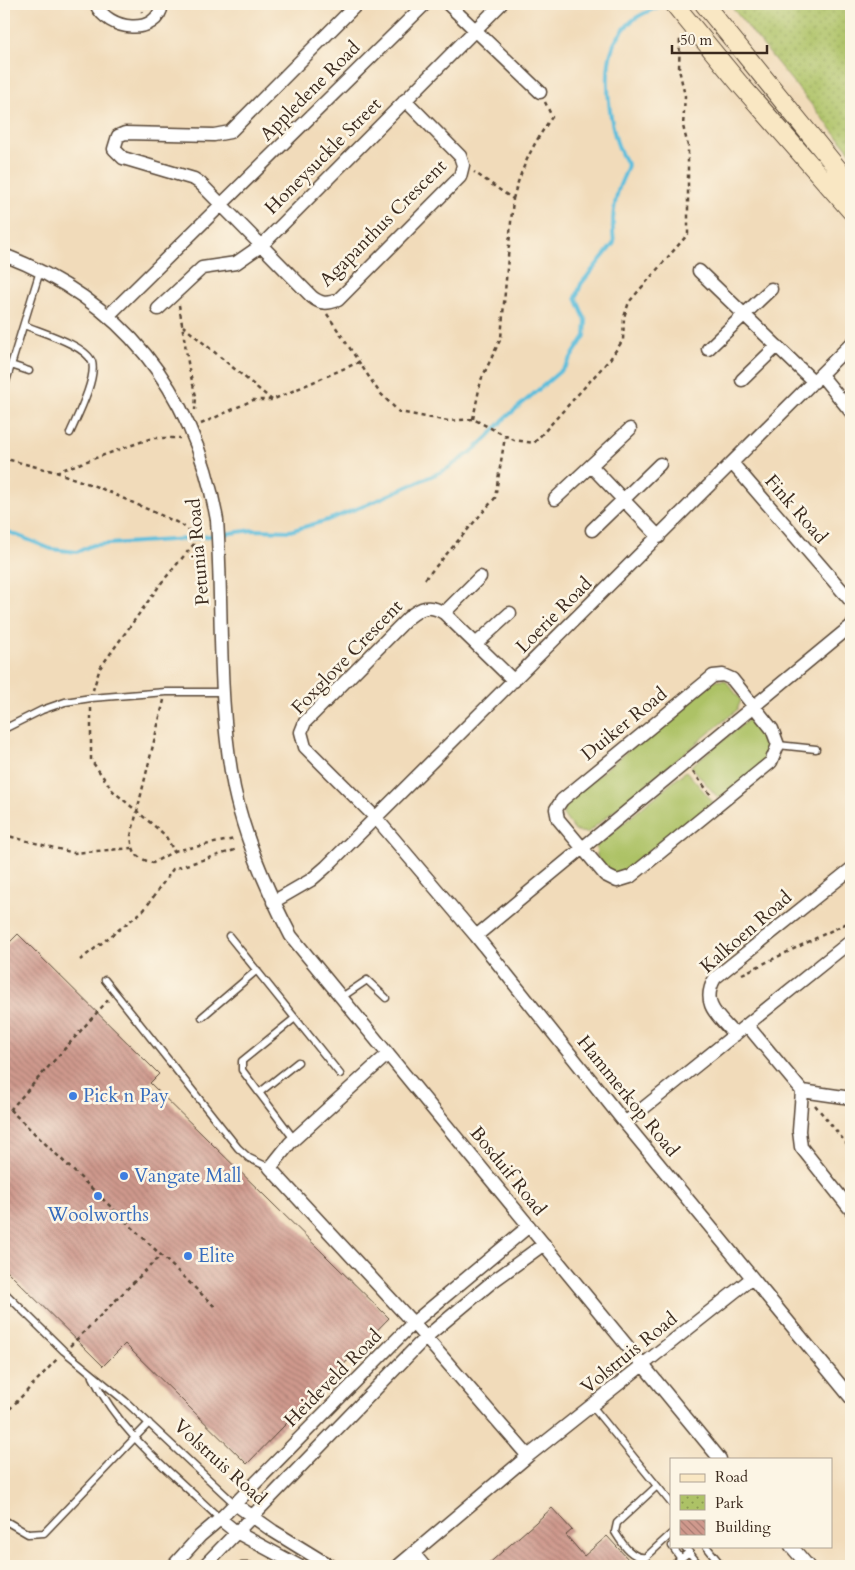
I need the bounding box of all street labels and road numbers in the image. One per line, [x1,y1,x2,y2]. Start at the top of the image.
street label: Appledene Road [254,35,366,147]
street label: Honeysuckle Street [259,92,387,220]
street label: Agapanthus Crescent [314,154,452,292]
street label: Fink Road [759,469,833,549]
street label: Petunia Road [180,497,216,607]
street label: Loerie Road [510,571,598,659]
street label: Foxglove Crescent [285,594,409,720]
street label: Duiker Road [575,681,673,767]
street label: Kalkoen Road [694,885,798,979]
street label: Hammerkop Road [571,1030,685,1162]
street label: Bosduif Road [464,1121,552,1221]
street label: Volstruis Road [575,1306,683,1400]
street label: Heideveld Road [278,1323,388,1433]
street label: Volstruis Road [168,1413,272,1511]

